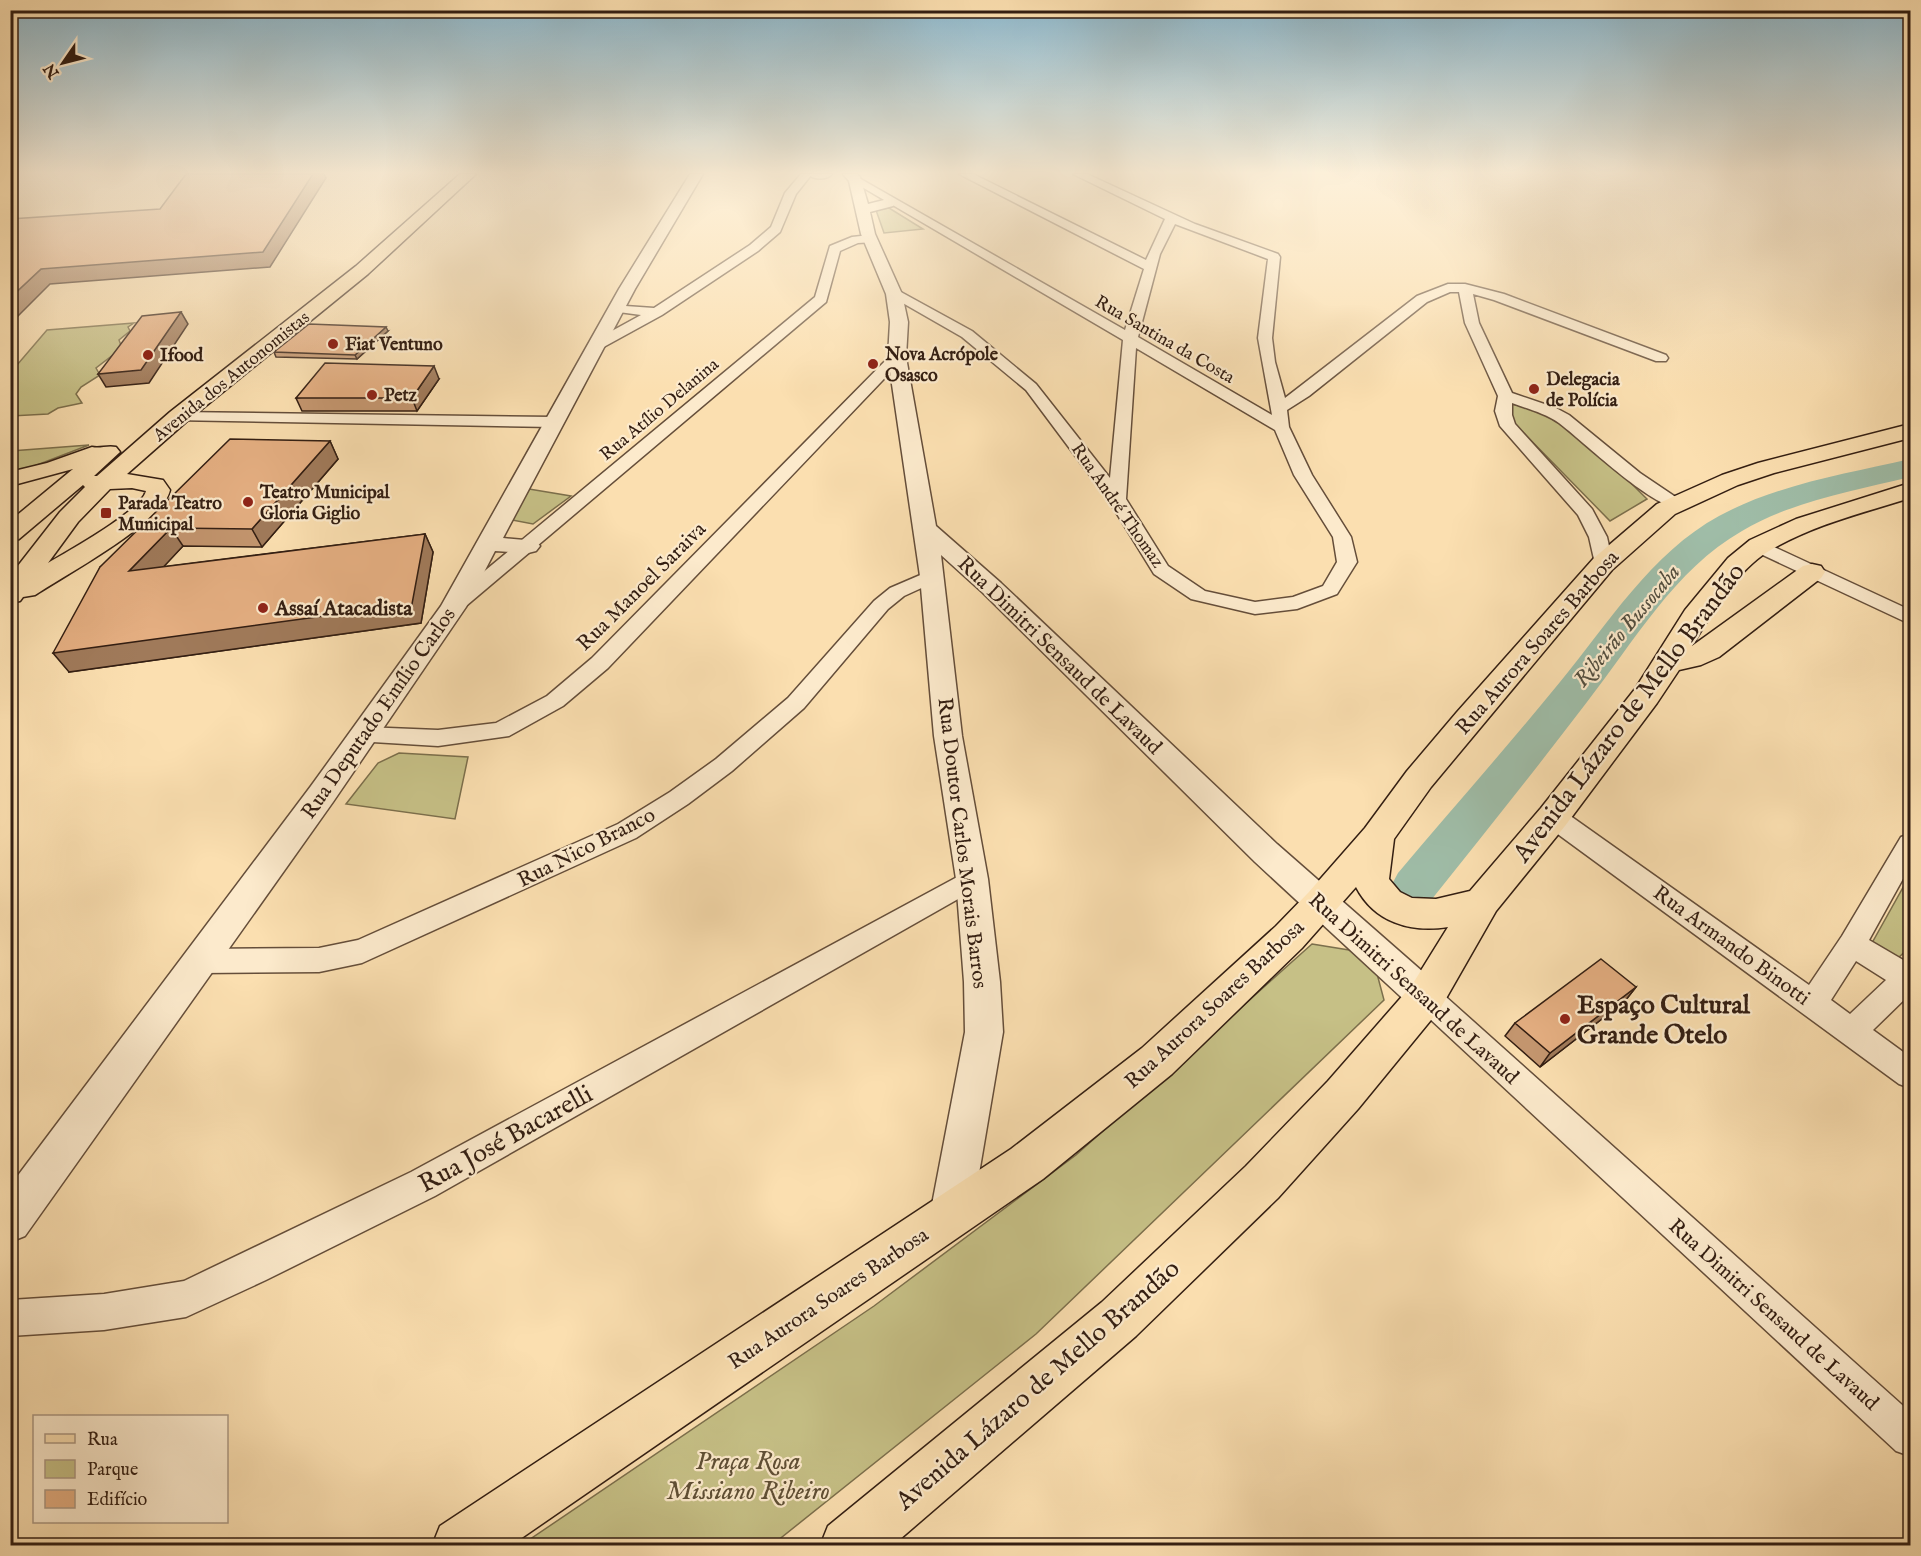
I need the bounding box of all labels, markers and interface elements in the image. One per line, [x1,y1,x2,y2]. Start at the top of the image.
north arrow [33,33,93,93]
text: N [40,59,65,83]
street label: Rua Santina da Costa [1090,291,1238,390]
street label: Avenida dos Autonomistas [148,307,315,448]
place label: Fiat Ventuno [345,334,443,357]
marker: Fiat Ventuno [326,337,340,351]
place label: Nova Acrópole Osasco [884,344,999,388]
place label: Ifood [160,345,204,368]
marker: Ifood [141,348,155,362]
street label: Rua Atílio Delanina [596,354,724,467]
marker: Nova Acrópole Osasco [866,357,880,371]
place label: Delegacia de Polícia [1546,369,1621,413]
marker: Delegacia de Polícia [1527,382,1541,396]
place label: Petz [384,385,418,408]
marker: Petz [365,388,379,402]
street label: Rua André Thomaz [1065,439,1168,573]
place label: Teatro Municipal Gloria Giglio [259,482,390,526]
place label: Parada Teatro Municipal [118,493,222,537]
marker: Teatro Municipal Gloria Giglio [241,495,255,509]
marker: Parada Teatro Municipal [99,506,113,520]
street label: Rua Manoel Saraiva [572,516,713,657]
street label: Rua Aurora Soares Barbosa [1451,544,1626,741]
street label: Rua Dimitri Sensaud de Lavaud [951,551,1168,762]
street label: Avenida Lázaro de Mello Brandão [1505,557,1753,870]
water label: Ribeirão Bussocaba [1568,559,1687,693]
place label: Assaí Atacadista [274,596,413,623]
marker: Assaí Atacadista [256,601,270,615]
street label: Rua Deputado Emílio Carlos [296,603,463,825]
street label: Rua Doutor Carlos Morais Barros [930,696,993,990]
street label: Rua Nico Branco [513,802,660,895]
street label: Rua Armando Binotti [1647,880,1815,1012]
street label: Rua Dimitri Sensaud de Lavaud [1302,887,1524,1091]
street label: Rua Aurora Soares Barbosa [1120,914,1311,1095]
place label: Espaço Cultural Grande Otelo [1577,989,1751,1052]
marker: Espaço Cultural Grande Otelo [1558,1012,1572,1026]
street label: Rua José Bacarelli [413,1078,599,1201]
street label: Rua Dimitri Sensaud de Lavaud [1662,1213,1884,1417]
street label: Rua Aurora Soares Barbosa [723,1222,935,1376]
street label: Avenida Lázaro de Mello Brandão [888,1252,1187,1518]
legend [33,1415,228,1523]
text: Rua [87,1429,118,1452]
park label: Praça Rosa Missiano Ribeiro [666,1445,830,1508]
text: Parque [87,1459,138,1482]
text: Edifício [87,1489,148,1512]

